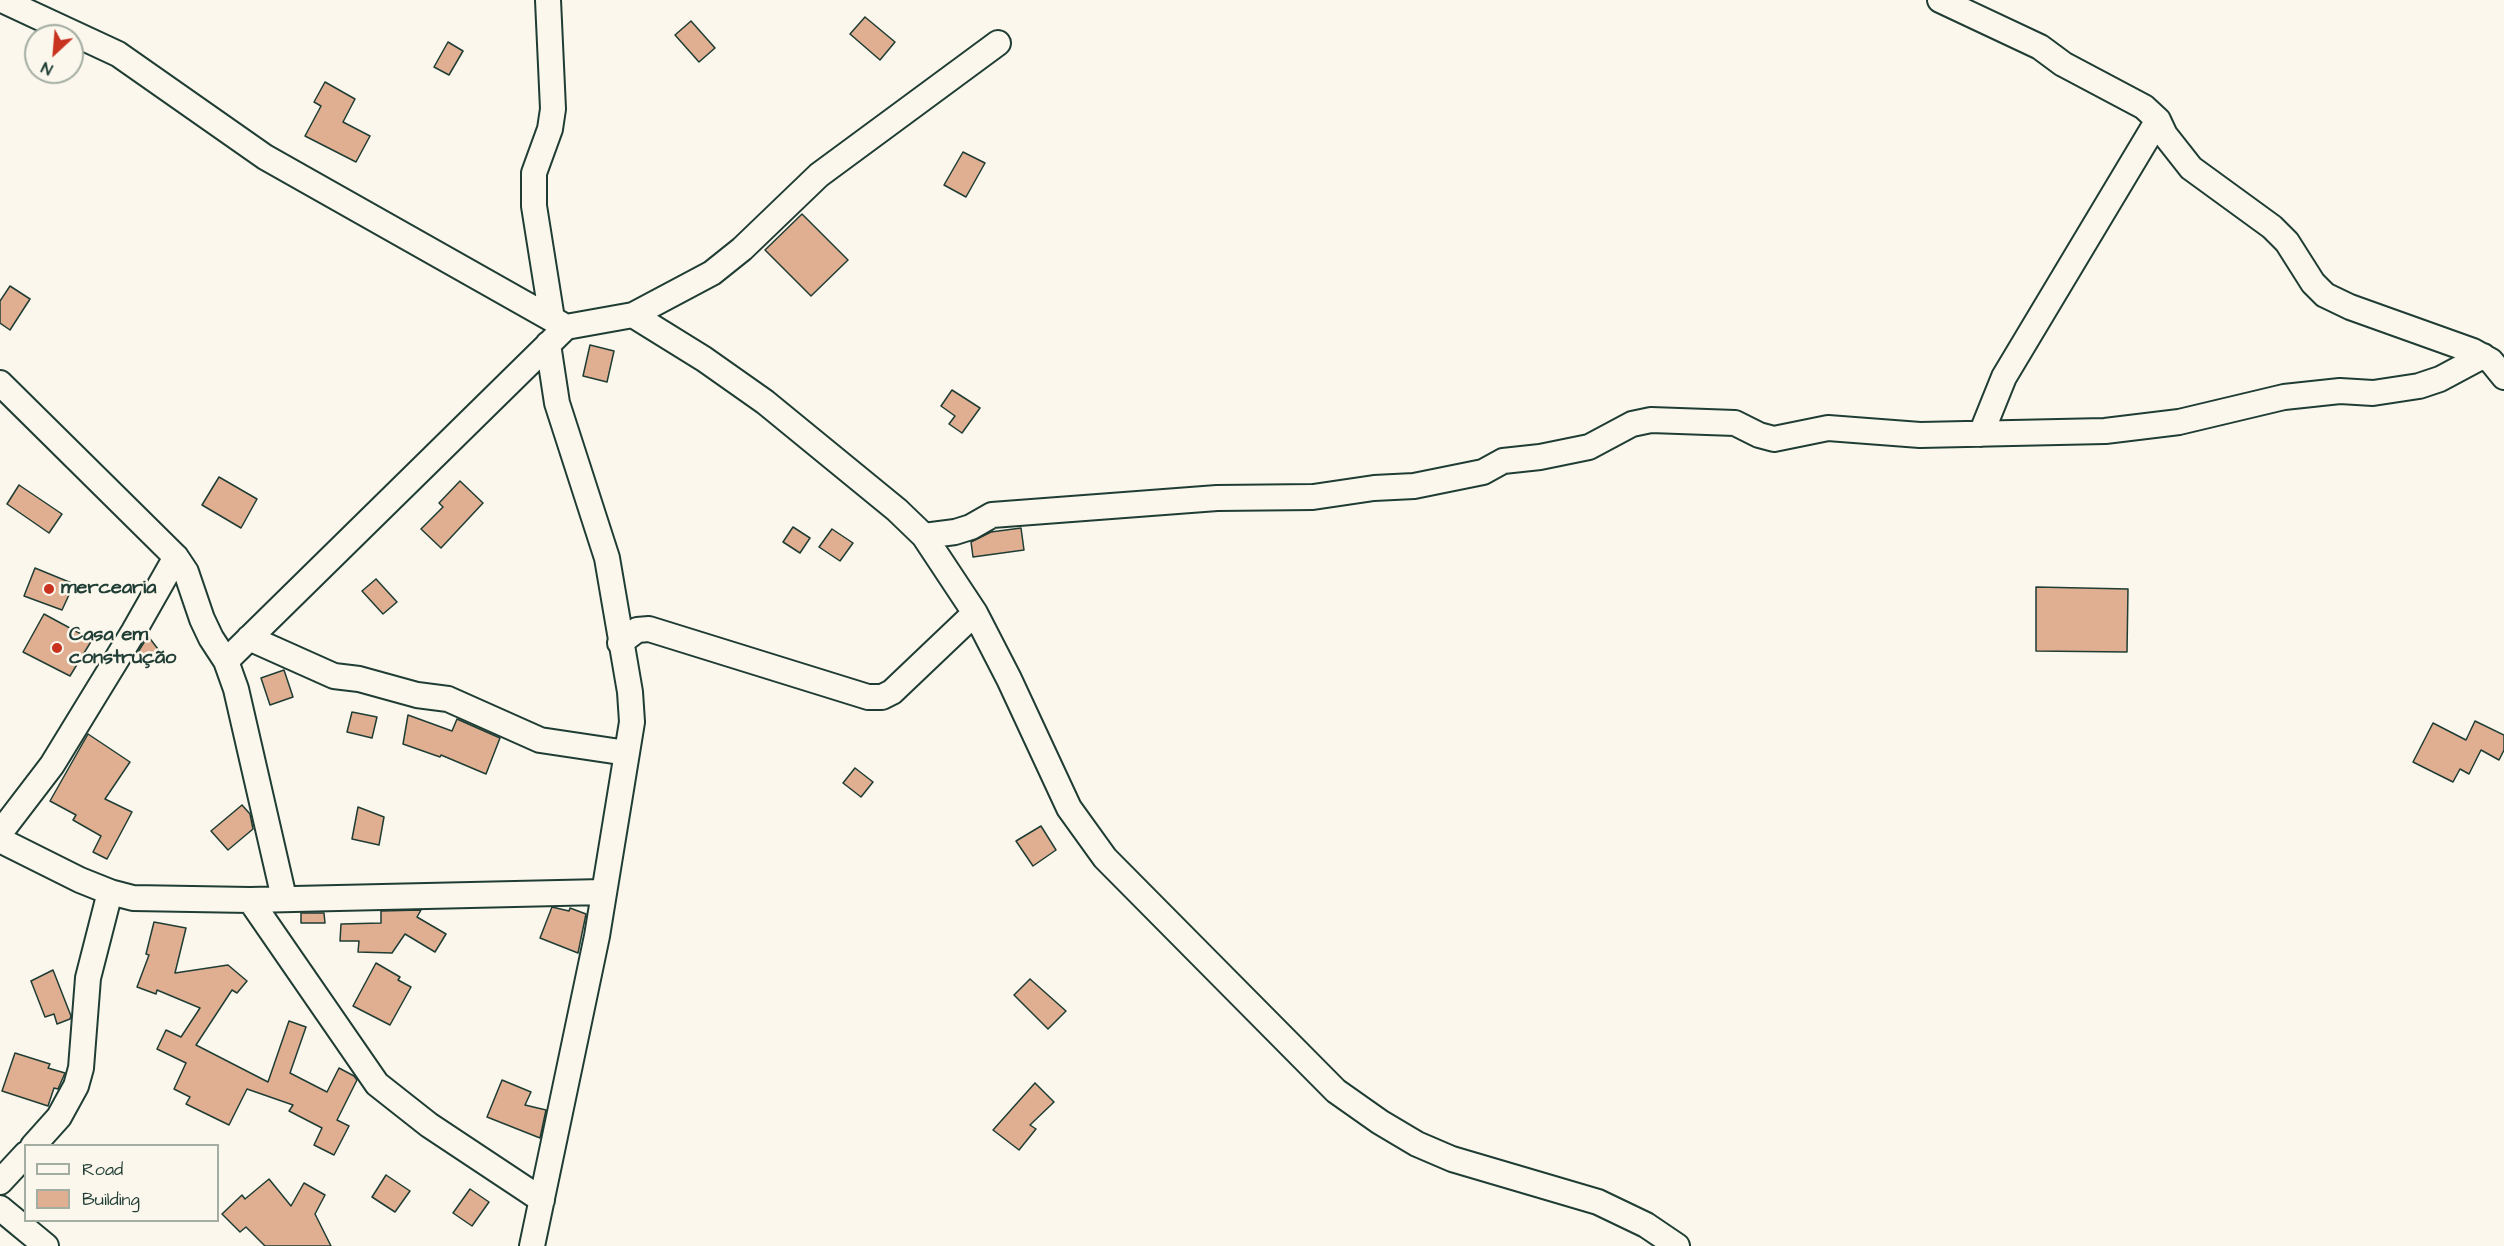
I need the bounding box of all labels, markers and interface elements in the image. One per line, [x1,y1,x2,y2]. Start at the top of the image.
north arrow [24,24,84,84]
text: N [38,56,56,80]
place label: mercearia [61,577,156,601]
marker: mercearia [42,582,56,596]
place label: Casa em construção [69,624,176,671]
marker: Casa em construção [50,641,64,655]
legend [24,1144,219,1222]
text: Road [82,1157,123,1182]
text: Building [82,1187,140,1212]

